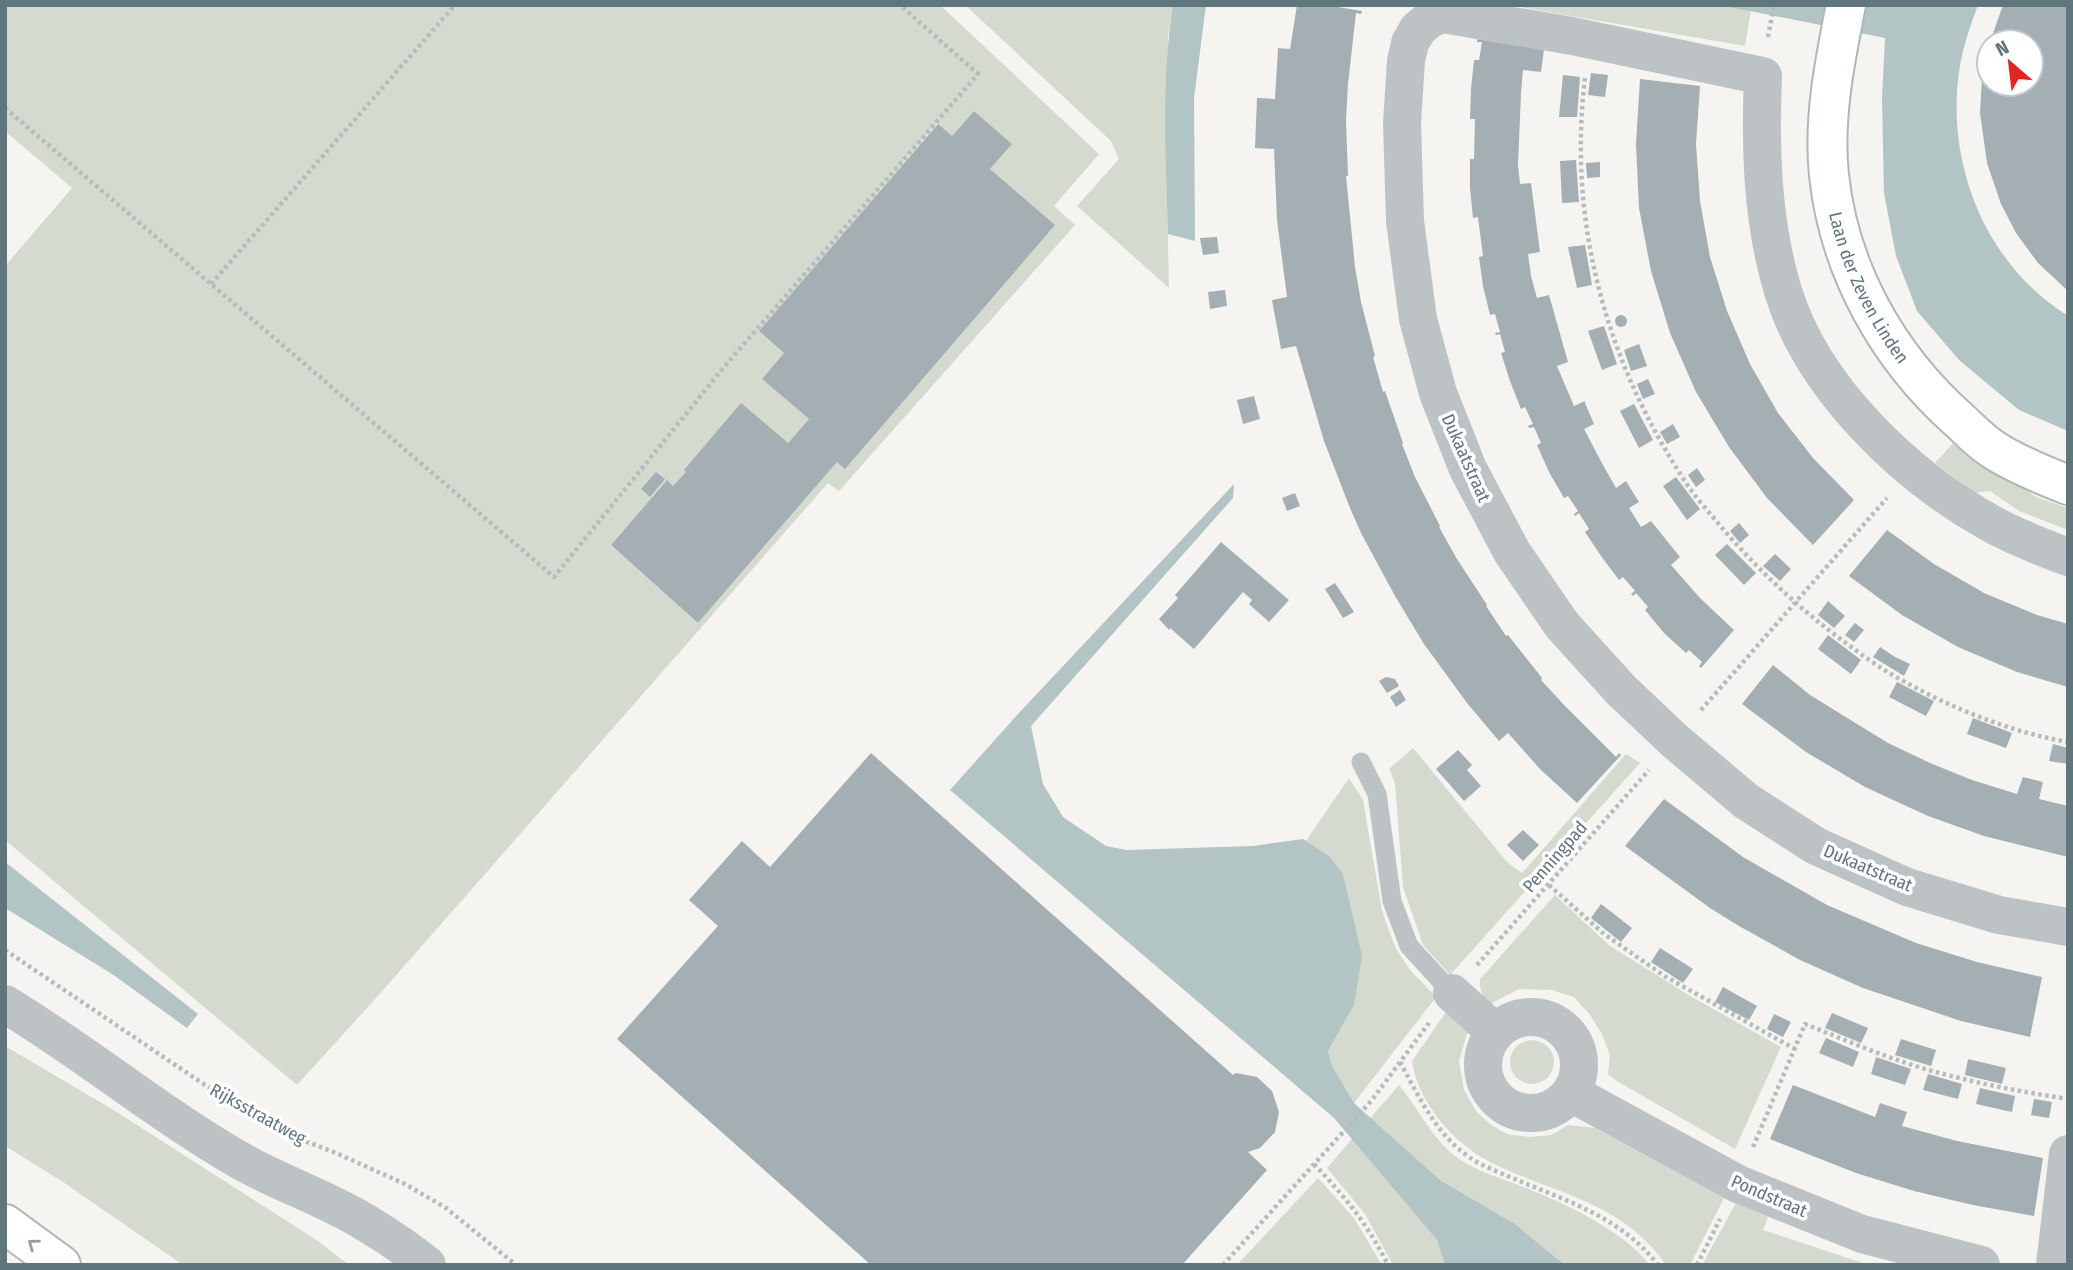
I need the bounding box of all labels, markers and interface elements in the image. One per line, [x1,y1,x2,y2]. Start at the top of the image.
north arrow [1975,28,2045,98]
text: N [1992,36,2013,61]
street label: Laan der Zeven Linden [1824,210,1913,368]
street label: Dukaatstraat [1437,411,1495,506]
street label: Penningpad [1518,817,1592,897]
street label: Dukaatstraat [1820,839,1916,897]
street label: Rijksstraatweg [206,1079,310,1150]
street label: Pondstraat [1728,1170,1810,1222]
one-way arrow [28,1240,41,1253]

